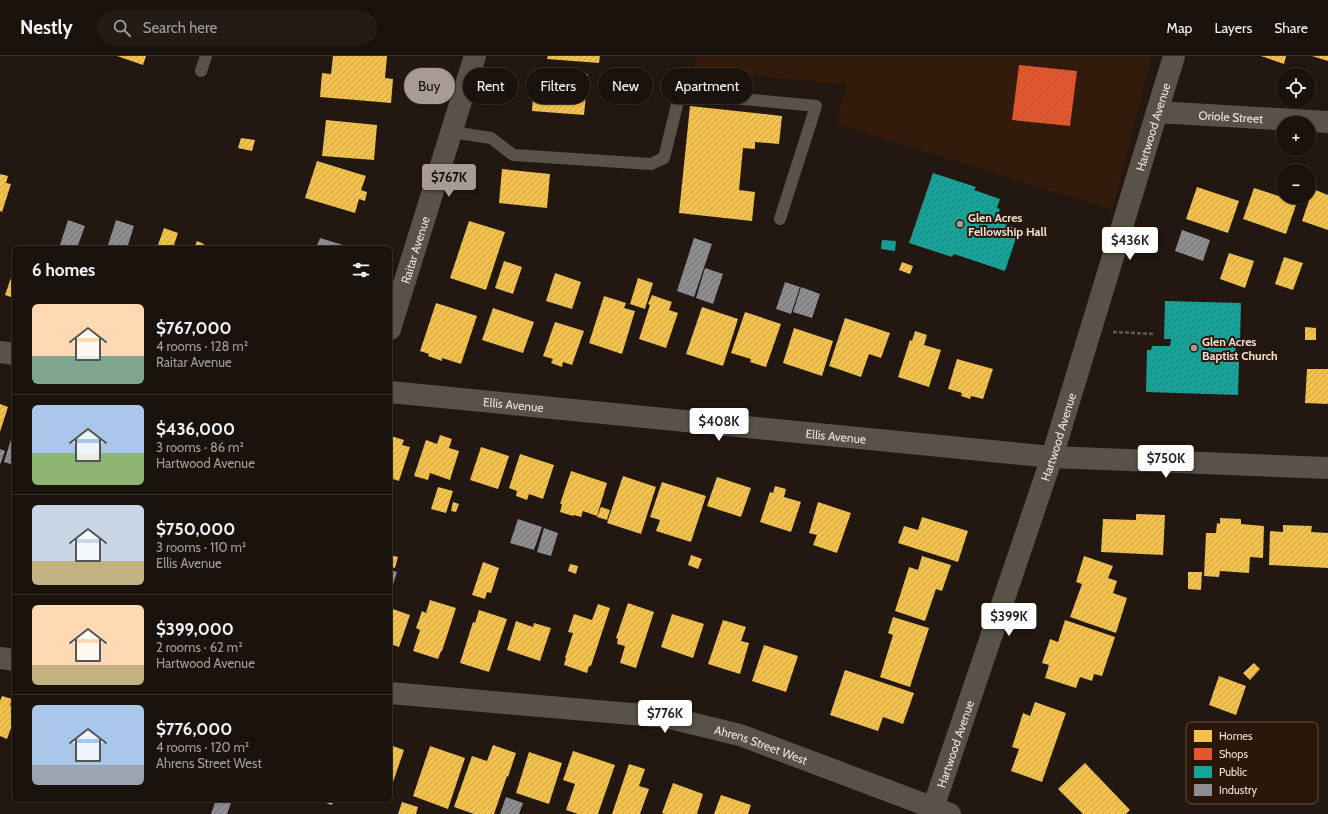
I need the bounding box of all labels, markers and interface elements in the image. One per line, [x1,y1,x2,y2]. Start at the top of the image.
search box [97,10,377,46]
text: Nestly [20,16,73,39]
icon: search [111,17,133,39]
text: Search here [143,19,217,37]
text: Map [1167,19,1192,37]
text: Layers [1214,19,1252,37]
text: Share [1274,19,1308,37]
chip: Buy [404,68,455,104]
chip: Rent [463,68,518,104]
chip: Filters [526,68,590,104]
chip: New [598,68,653,104]
chip: Apartment [661,68,753,104]
map controls [1276,68,1316,204]
button: locate [1276,68,1316,108]
street label: Hartwood Avenue [1132,81,1173,173]
street label: Oriole Street [1198,107,1264,126]
button: + [1276,116,1316,156]
pin: $767K [421,164,477,198]
button: − [1276,164,1316,204]
text: $767K [431,169,467,185]
place label: Glen Acres Fellowship Hall [968,210,1047,239]
street label: Raitar Avenue [397,214,432,285]
marker: Glen Acres Fellowship Hall [955,219,965,229]
pin: $436K [1102,227,1158,261]
text: $436K [1111,232,1149,248]
icon: filters [350,259,372,281]
text: 6 homes [32,260,95,280]
text: $767,000 [156,318,232,338]
icon: home [64,320,112,368]
place label: Glen Acres Baptist Church [1202,334,1278,363]
text: 4 rooms · 128 m² [156,338,248,354]
marker: Glen Acres Baptist Church [1189,343,1199,353]
text: Raitar Avenue [156,354,232,370]
street label: Hartwood Avenue [1037,391,1079,483]
street label: Ellis Avenue [482,394,544,415]
pin: $408K [691,408,747,442]
text: $408K [699,413,739,429]
text: $436,000 [156,419,235,439]
icon: home [64,421,112,469]
street label: Ellis Avenue [805,425,867,446]
text: 3 rooms · 86 m² [156,439,244,455]
pin: $750K [1138,445,1194,479]
text: $750K [1147,450,1185,466]
text: Hartwood Avenue [156,455,255,471]
text: $750,000 [156,519,235,539]
icon: home [64,521,112,569]
text: 3 rooms · 110 m² [156,539,246,555]
text: Ellis Avenue [156,555,222,571]
pin: $399K [981,603,1037,637]
text: $399K [990,608,1028,624]
text: $399,000 [156,619,234,639]
icon: home [64,621,112,669]
text: 2 rooms · 62 m² [156,639,243,655]
text: Hartwood Avenue [156,655,255,671]
street label: Hartwood Avenue [933,698,977,790]
pin: $776K [637,700,693,734]
text: $776K [647,705,683,721]
text: $776,000 [156,719,232,739]
icon: home [64,721,112,769]
street label: Ahrens Street West [713,722,810,767]
legend [1186,722,1318,804]
text: Homes [1219,729,1253,743]
text: 4 rooms · 120 m² [156,739,249,755]
text: Shops [1219,747,1248,761]
text: Ahrens Street West [156,755,262,771]
text: Public [1219,765,1247,779]
text: Industry [1219,783,1257,797]

